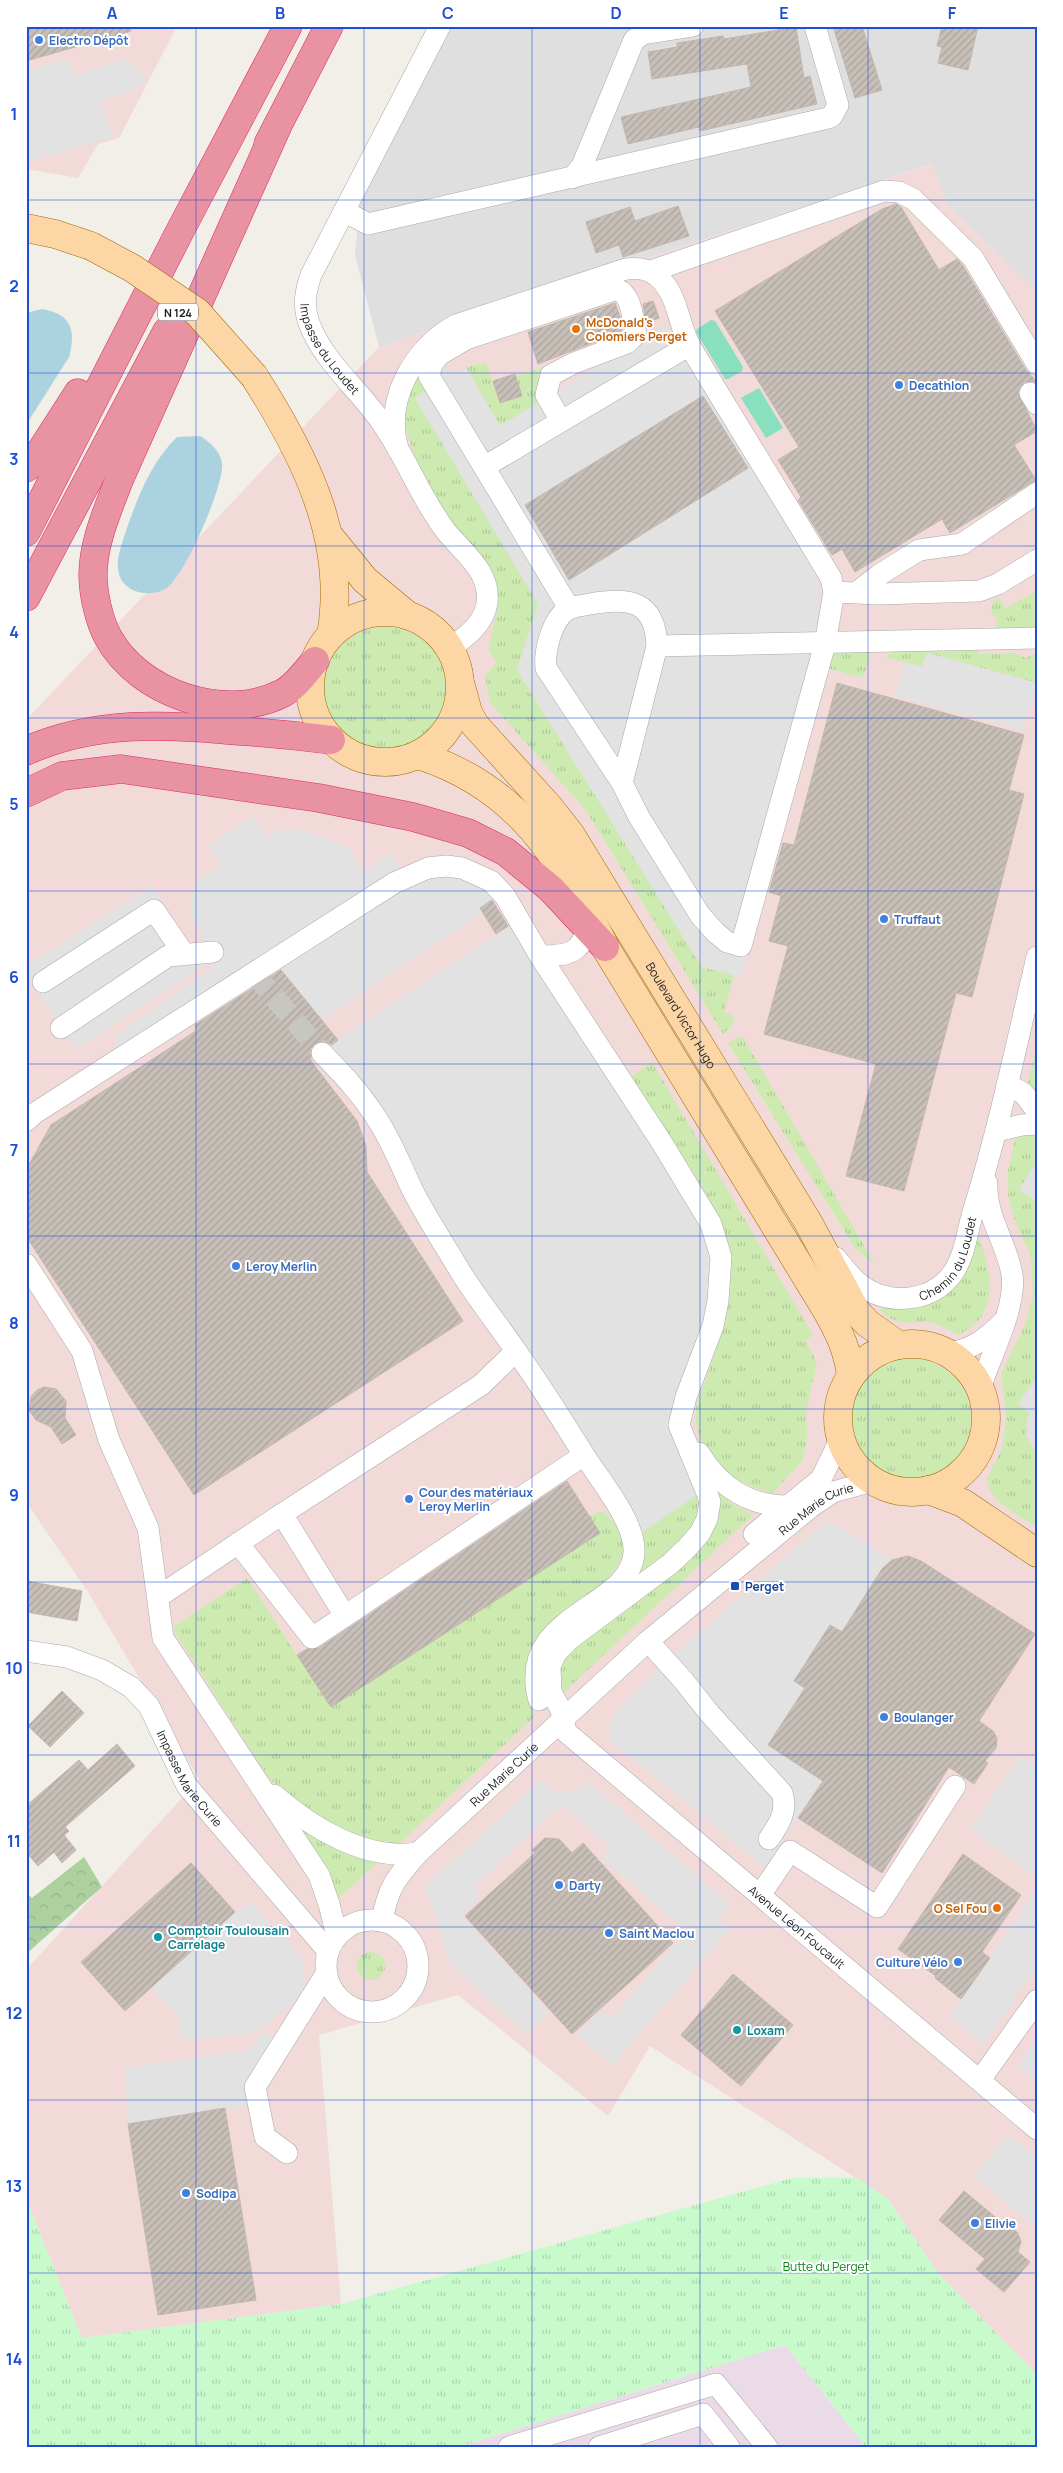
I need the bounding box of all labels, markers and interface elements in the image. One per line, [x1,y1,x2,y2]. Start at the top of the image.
text: A [107,2,118,24]
text: B [275,2,285,24]
text: C [442,2,454,24]
text: D [610,2,622,24]
text: E [779,2,789,24]
text: F [948,2,957,24]
place label: Electro Dépôt [49,32,129,49]
marker: Electro Dépôt [33,34,45,46]
text: 1 [10,103,18,125]
text: 2 [9,275,19,297]
street label: Impasse du Loudet [297,303,364,398]
road number: N 124 [158,304,198,320]
place label: McDonald's Colomiers Perget [586,314,687,345]
marker: McDonald's Colomiers Perget [570,323,582,335]
place label: Decathlon [909,377,969,394]
marker: Decathlon [893,379,905,391]
text: 3 [9,448,19,470]
text: 4 [9,621,19,643]
text: 5 [9,793,19,815]
place label: Truffaut [894,911,941,928]
marker: Truffaut [878,913,890,925]
street label: Boulevard Victor Hugo [642,959,720,1072]
text: 6 [9,966,19,988]
text: 7 [10,1139,18,1161]
street label: Chemin du Loudet [917,1214,980,1304]
place label: Leroy Merlin [246,1258,317,1275]
marker: Leroy Merlin [230,1260,242,1272]
text: 8 [9,1312,19,1334]
street label: Rue Marie Curie [775,1478,855,1539]
text: 9 [9,1484,19,1506]
place label: Cour des matériaux Leroy Merlin [419,1484,533,1515]
marker: Cour des matériaux Leroy Merlin [403,1493,415,1505]
place label: Perget [745,1578,784,1595]
marker: Perget [729,1580,741,1592]
text: 10 [5,1657,23,1679]
place label: Boulanger [894,1709,954,1726]
marker: Boulanger [878,1711,890,1723]
street label: Impasse Marie Curie [153,1727,227,1830]
street label: Rue Marie Curie [466,1738,542,1810]
text: 11 [7,1830,21,1852]
place label: Darty [569,1877,601,1894]
marker: Darty [553,1879,565,1891]
street label: Avenue Léon Foucault [745,1881,849,1973]
place label: O Sel Fou [934,1900,987,1917]
marker: O Sel Fou [991,1902,1003,1914]
place label: Comptoir Toulousain Carrelage [168,1922,289,1953]
place label: Saint Maclou [619,1925,694,1942]
marker: Saint Maclou [603,1927,615,1939]
marker: Comptoir Toulousain Carrelage [152,1931,164,1943]
place label: Culture Vélo [876,1954,948,1971]
marker: Culture Vélo [952,1956,964,1968]
text: 12 [6,2002,22,2024]
place label: Loxam [747,2022,785,2039]
marker: Loxam [731,2024,743,2036]
text: 13 [6,2175,22,2197]
place label: Sodipa [196,2185,236,2202]
marker: Sodipa [180,2187,192,2199]
place label: Elivie [985,2215,1016,2232]
marker: Elivie [969,2217,981,2229]
park label: Butte du Perget [783,2258,870,2275]
text: 14 [6,2348,22,2370]

